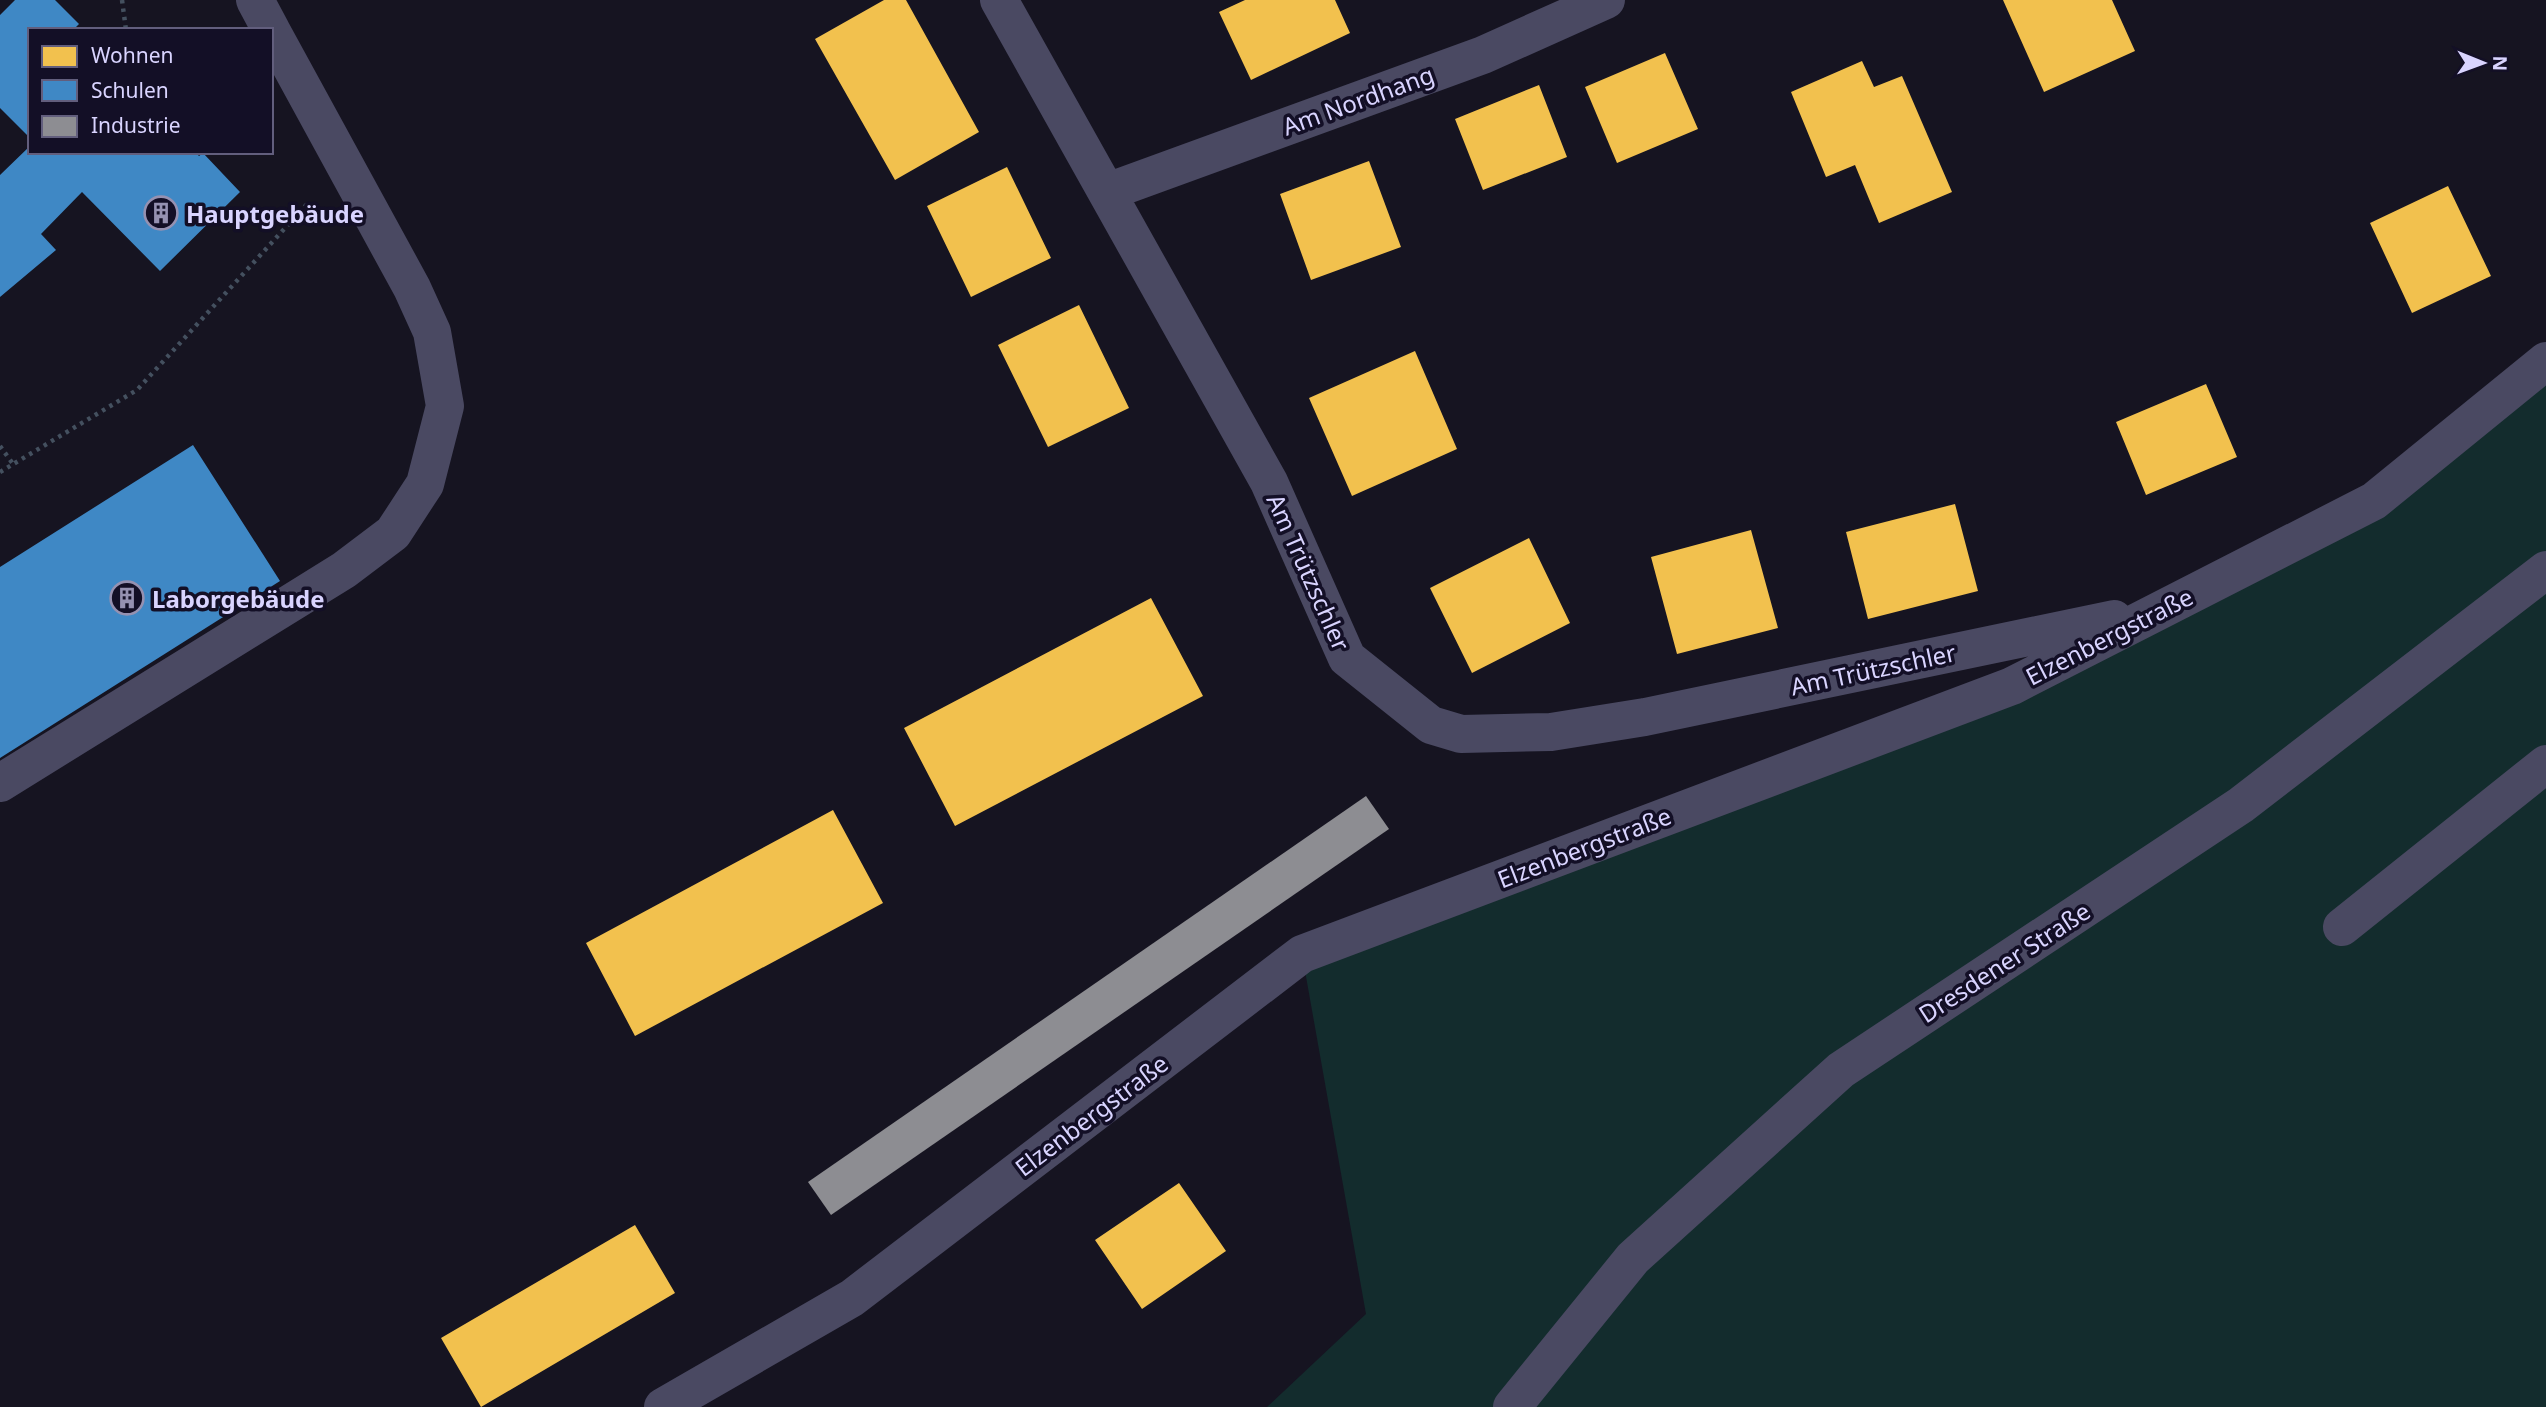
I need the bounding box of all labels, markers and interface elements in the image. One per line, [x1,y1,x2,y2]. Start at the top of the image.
legend [28,28,273,154]
north arrow [2448,28,2518,98]
text: Wohnen [91,41,174,69]
text: N [2487,55,2513,71]
street label: Am Nordhang [1278,57,1438,143]
text: Schulen [91,76,169,104]
text: Industrie [91,111,181,139]
building icon: Hauptgebäude [142,194,180,232]
place label: Hauptgebäude [186,197,364,230]
street label: Am Trützschler [1260,488,1358,656]
building icon: Laborgebäude [108,579,146,617]
street label: Elzenbergstraße [2020,580,2198,692]
place label: Laborgebäude [152,582,325,615]
street label: Am Trützschler [1787,635,1959,703]
street label: Elzenbergstraße [1492,799,1676,895]
street label: Dresdener Straße [1912,894,2096,1030]
street label: Elzenbergstraße [1008,1047,1174,1183]

